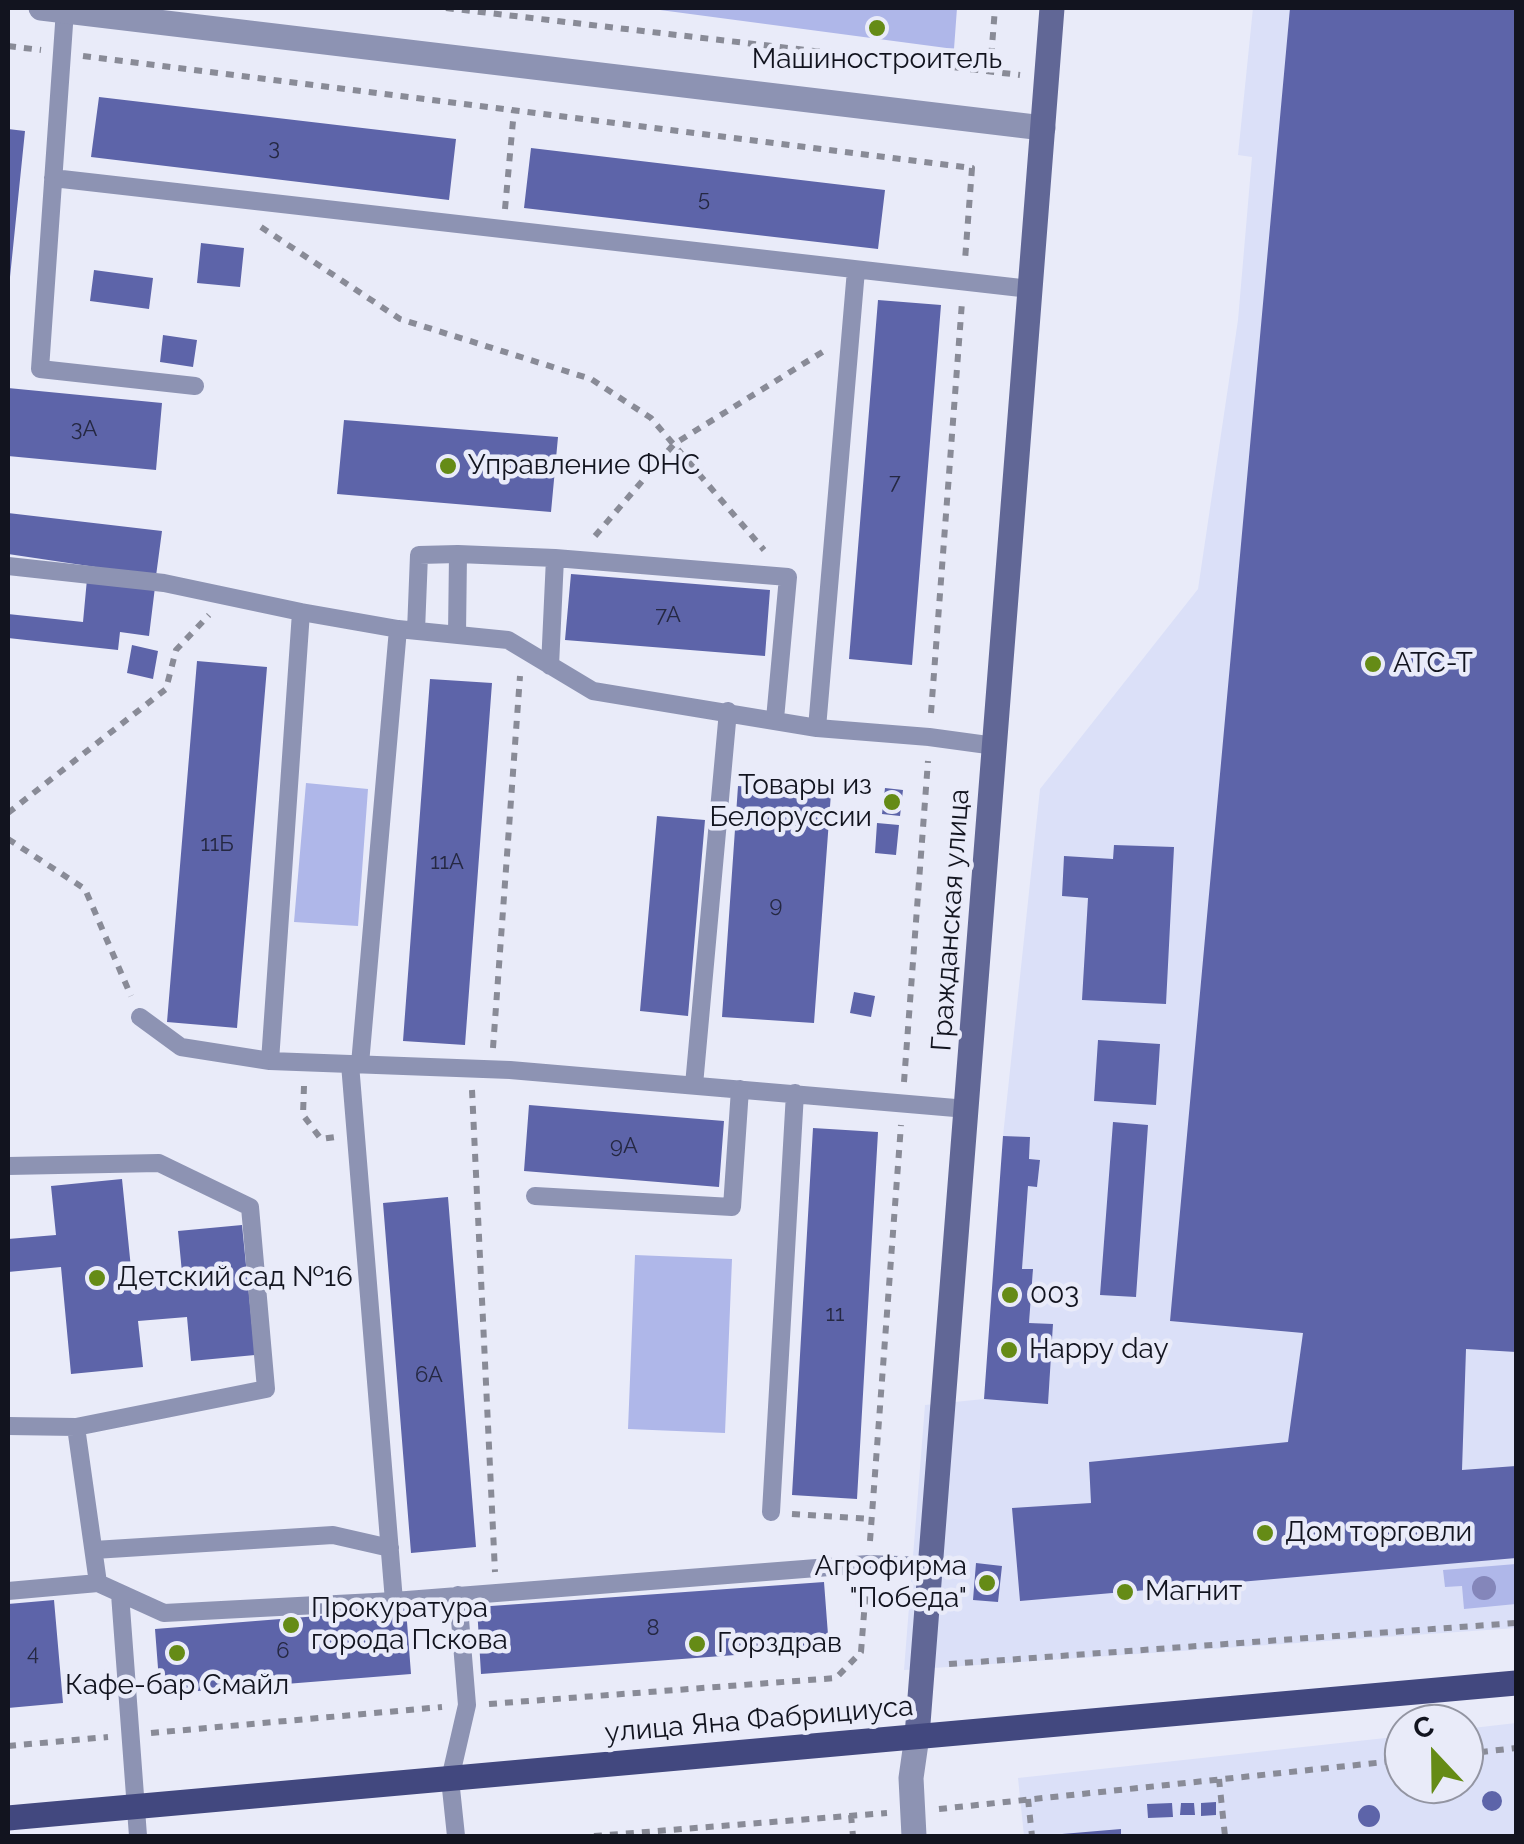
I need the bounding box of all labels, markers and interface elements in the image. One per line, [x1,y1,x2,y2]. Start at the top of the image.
marker: Машиностроитель [866,17,888,39]
place label: Машиностроитель [752,43,1002,77]
house number: 3 [268,135,280,161]
house number: 5 [698,186,710,212]
house number: 3А [71,416,97,442]
place label: Управление ФНС [468,449,700,483]
marker: Управление ФНС [437,455,459,477]
house number: 7 [889,469,901,495]
house number: 7А [655,602,681,628]
place label: ATC-T [1393,647,1473,681]
marker: ATC-T [1362,653,1384,675]
place label: Товары из Белоруссии [709,769,872,835]
street label: Гражданская улица [925,788,977,1052]
marker: Товары из Белоруссии [881,791,903,813]
house number: 11Б [200,831,234,857]
house number: 11А [430,849,464,875]
house number: 9 [770,892,782,918]
house number: 9А [610,1133,638,1159]
place label: Детский сад №16 [117,1261,353,1295]
marker: Детский сад №16 [86,1267,108,1289]
place label: 003 [1030,1278,1079,1312]
marker: 003 [999,1284,1021,1306]
house number: 11 [826,1301,844,1327]
place label: Happy day [1029,1333,1169,1367]
marker: Happy day [998,1339,1020,1361]
house number: 6А [415,1362,443,1388]
place label: Дом торговли [1285,1516,1472,1550]
marker: Дом торговли [1254,1522,1276,1544]
place label: Агрофирма "Победа" [814,1550,967,1616]
marker: Агрофирма "Победа" [976,1572,998,1594]
place label: Магнит [1145,1575,1242,1609]
marker: Магнит [1114,1581,1136,1603]
place label: Прокуратура города Пскова [311,1592,508,1658]
marker: Прокуратура города Пскова [280,1614,302,1636]
house number: 8 [646,1615,660,1641]
place label: Горздрав [717,1627,842,1661]
marker: Горздрав [686,1633,708,1655]
house number: 6 [276,1638,290,1664]
house number: 4 [27,1640,39,1666]
marker: Кафе-бар Смайл [166,1642,188,1664]
place label: Кафе-бар Смайл [65,1669,289,1703]
street label: улица Яна Фабрициуса [603,1690,915,1750]
north arrow [1384,1704,1484,1804]
text: С [1408,1709,1438,1746]

